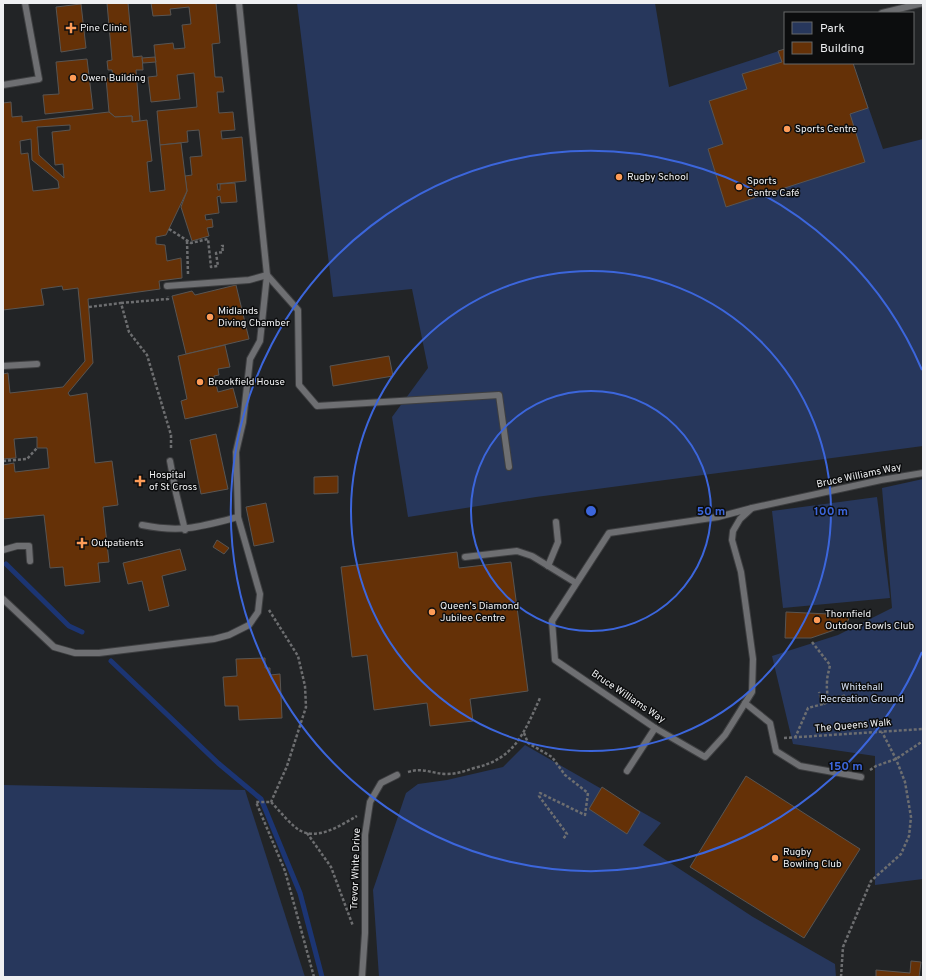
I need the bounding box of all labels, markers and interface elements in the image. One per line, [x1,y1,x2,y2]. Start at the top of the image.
legend [784,12,914,64]
text: Park [820,21,845,37]
marker: Pine Clinic [65,22,77,34]
place label: Pine Clinic [80,22,127,35]
text: Building [820,41,864,57]
place label: Owen Building [81,72,146,85]
marker: Owen Building [68,73,78,83]
place label: Sports Centre [795,123,857,136]
marker: Sports Centre [782,124,792,134]
place label: Rugby School [627,171,688,184]
marker: Rugby School [614,172,624,182]
place label: Sports Centre Café [747,175,799,200]
marker: Sports Centre Café [734,182,744,192]
place label: Midlands Diving Chamber [218,305,290,330]
marker: Midlands Diving Chamber [205,312,215,322]
place label: Brookfield House [208,376,285,389]
marker: Brookfield House [195,377,205,387]
street label: Bruce Williams Way [815,461,903,491]
place label: Hospital of St Cross [149,469,197,494]
marker: Hospital of St Cross [134,475,146,487]
centre of rings [584,504,598,518]
text: 50 m [697,504,725,520]
text: 100 m [814,504,848,520]
marker: Outpatients [76,537,88,549]
place label: Outpatients [91,537,144,550]
place label: Queen's Diamond Jubilee Centre [440,600,519,625]
marker: Queen's Diamond Jubilee Centre [427,607,437,617]
place label: Thornfield Outdoor Bowls Club [825,608,914,633]
marker: Thornfield Outdoor Bowls Club [812,615,822,625]
street label: Bruce Williams Way [588,667,668,727]
park label: Whitehall Recreation Ground [820,681,904,706]
street label: The Queens Walk [814,716,892,736]
text: 150 m [829,759,863,775]
street label: Trevor White Drive [348,828,364,910]
place label: Rugby Bowling Club [783,846,842,871]
marker: Rugby Bowling Club [770,853,780,863]

